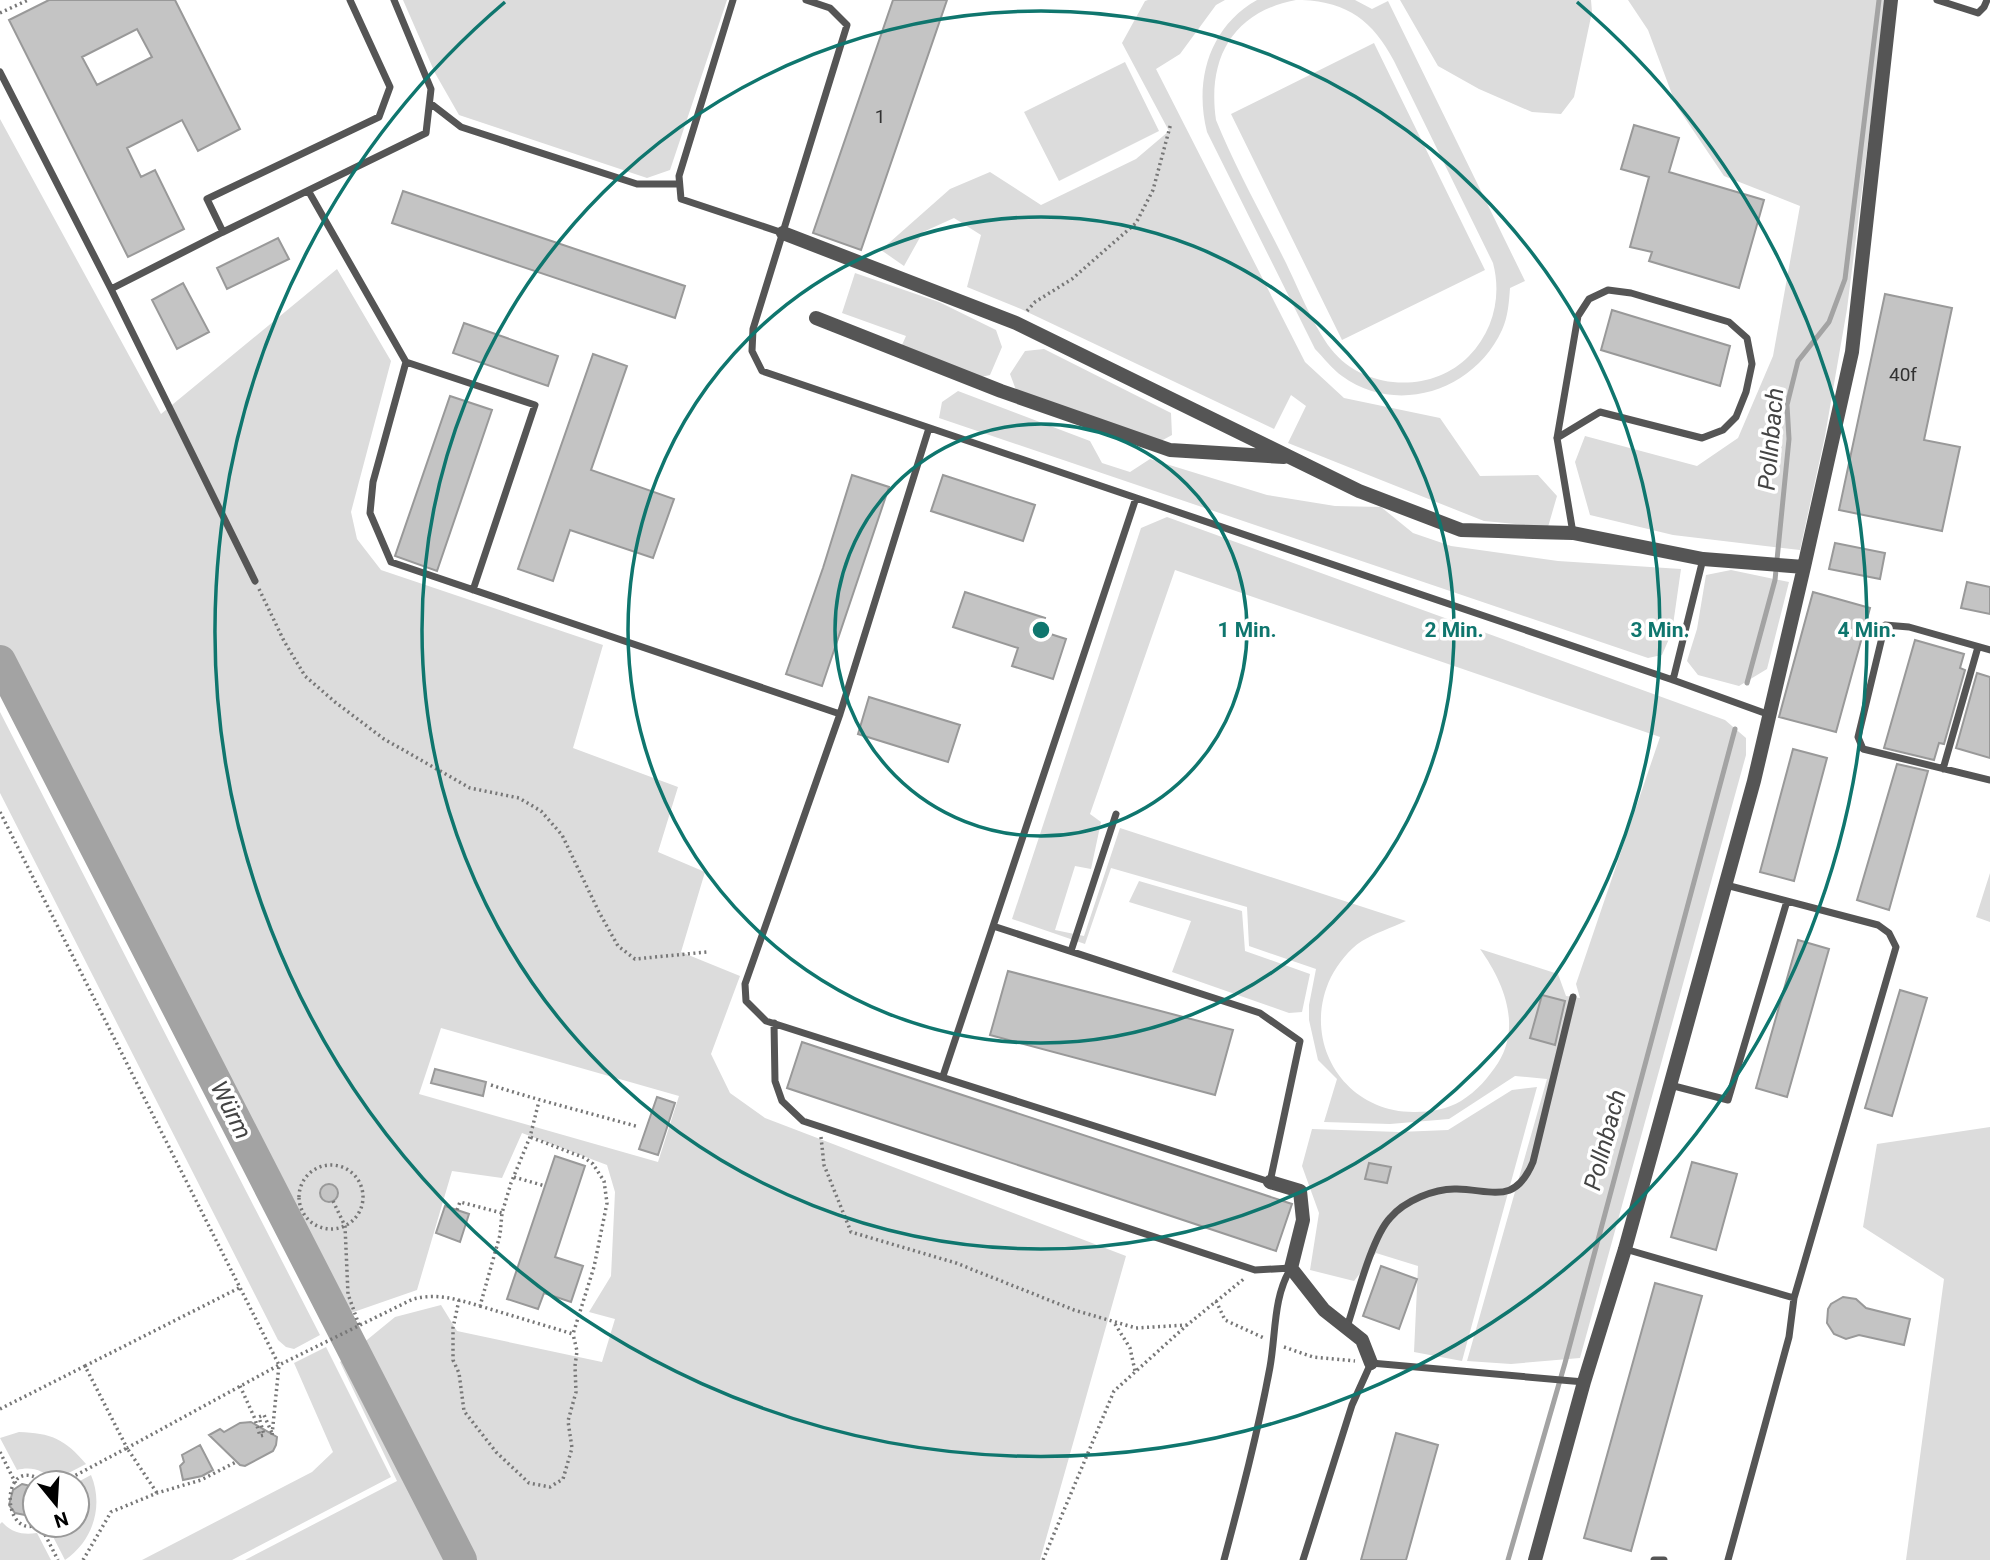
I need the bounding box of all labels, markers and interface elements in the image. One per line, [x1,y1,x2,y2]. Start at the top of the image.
house number: 1 [875,105,885,128]
house number: 40f [1889,363,1917,386]
water label: Pollnbach [1753,387,1789,491]
centre of rings [1029,618,1053,642]
text: 1 Min. [1217,618,1277,642]
text: 2 Min. [1424,618,1484,642]
text: 3 Min. [1630,618,1690,642]
text: 4 Min. [1837,618,1897,642]
water label: Würm [205,1076,257,1144]
water label: Pollnbach [1578,1087,1632,1193]
north arrow [21,1469,91,1539]
text: N [51,1507,71,1533]

